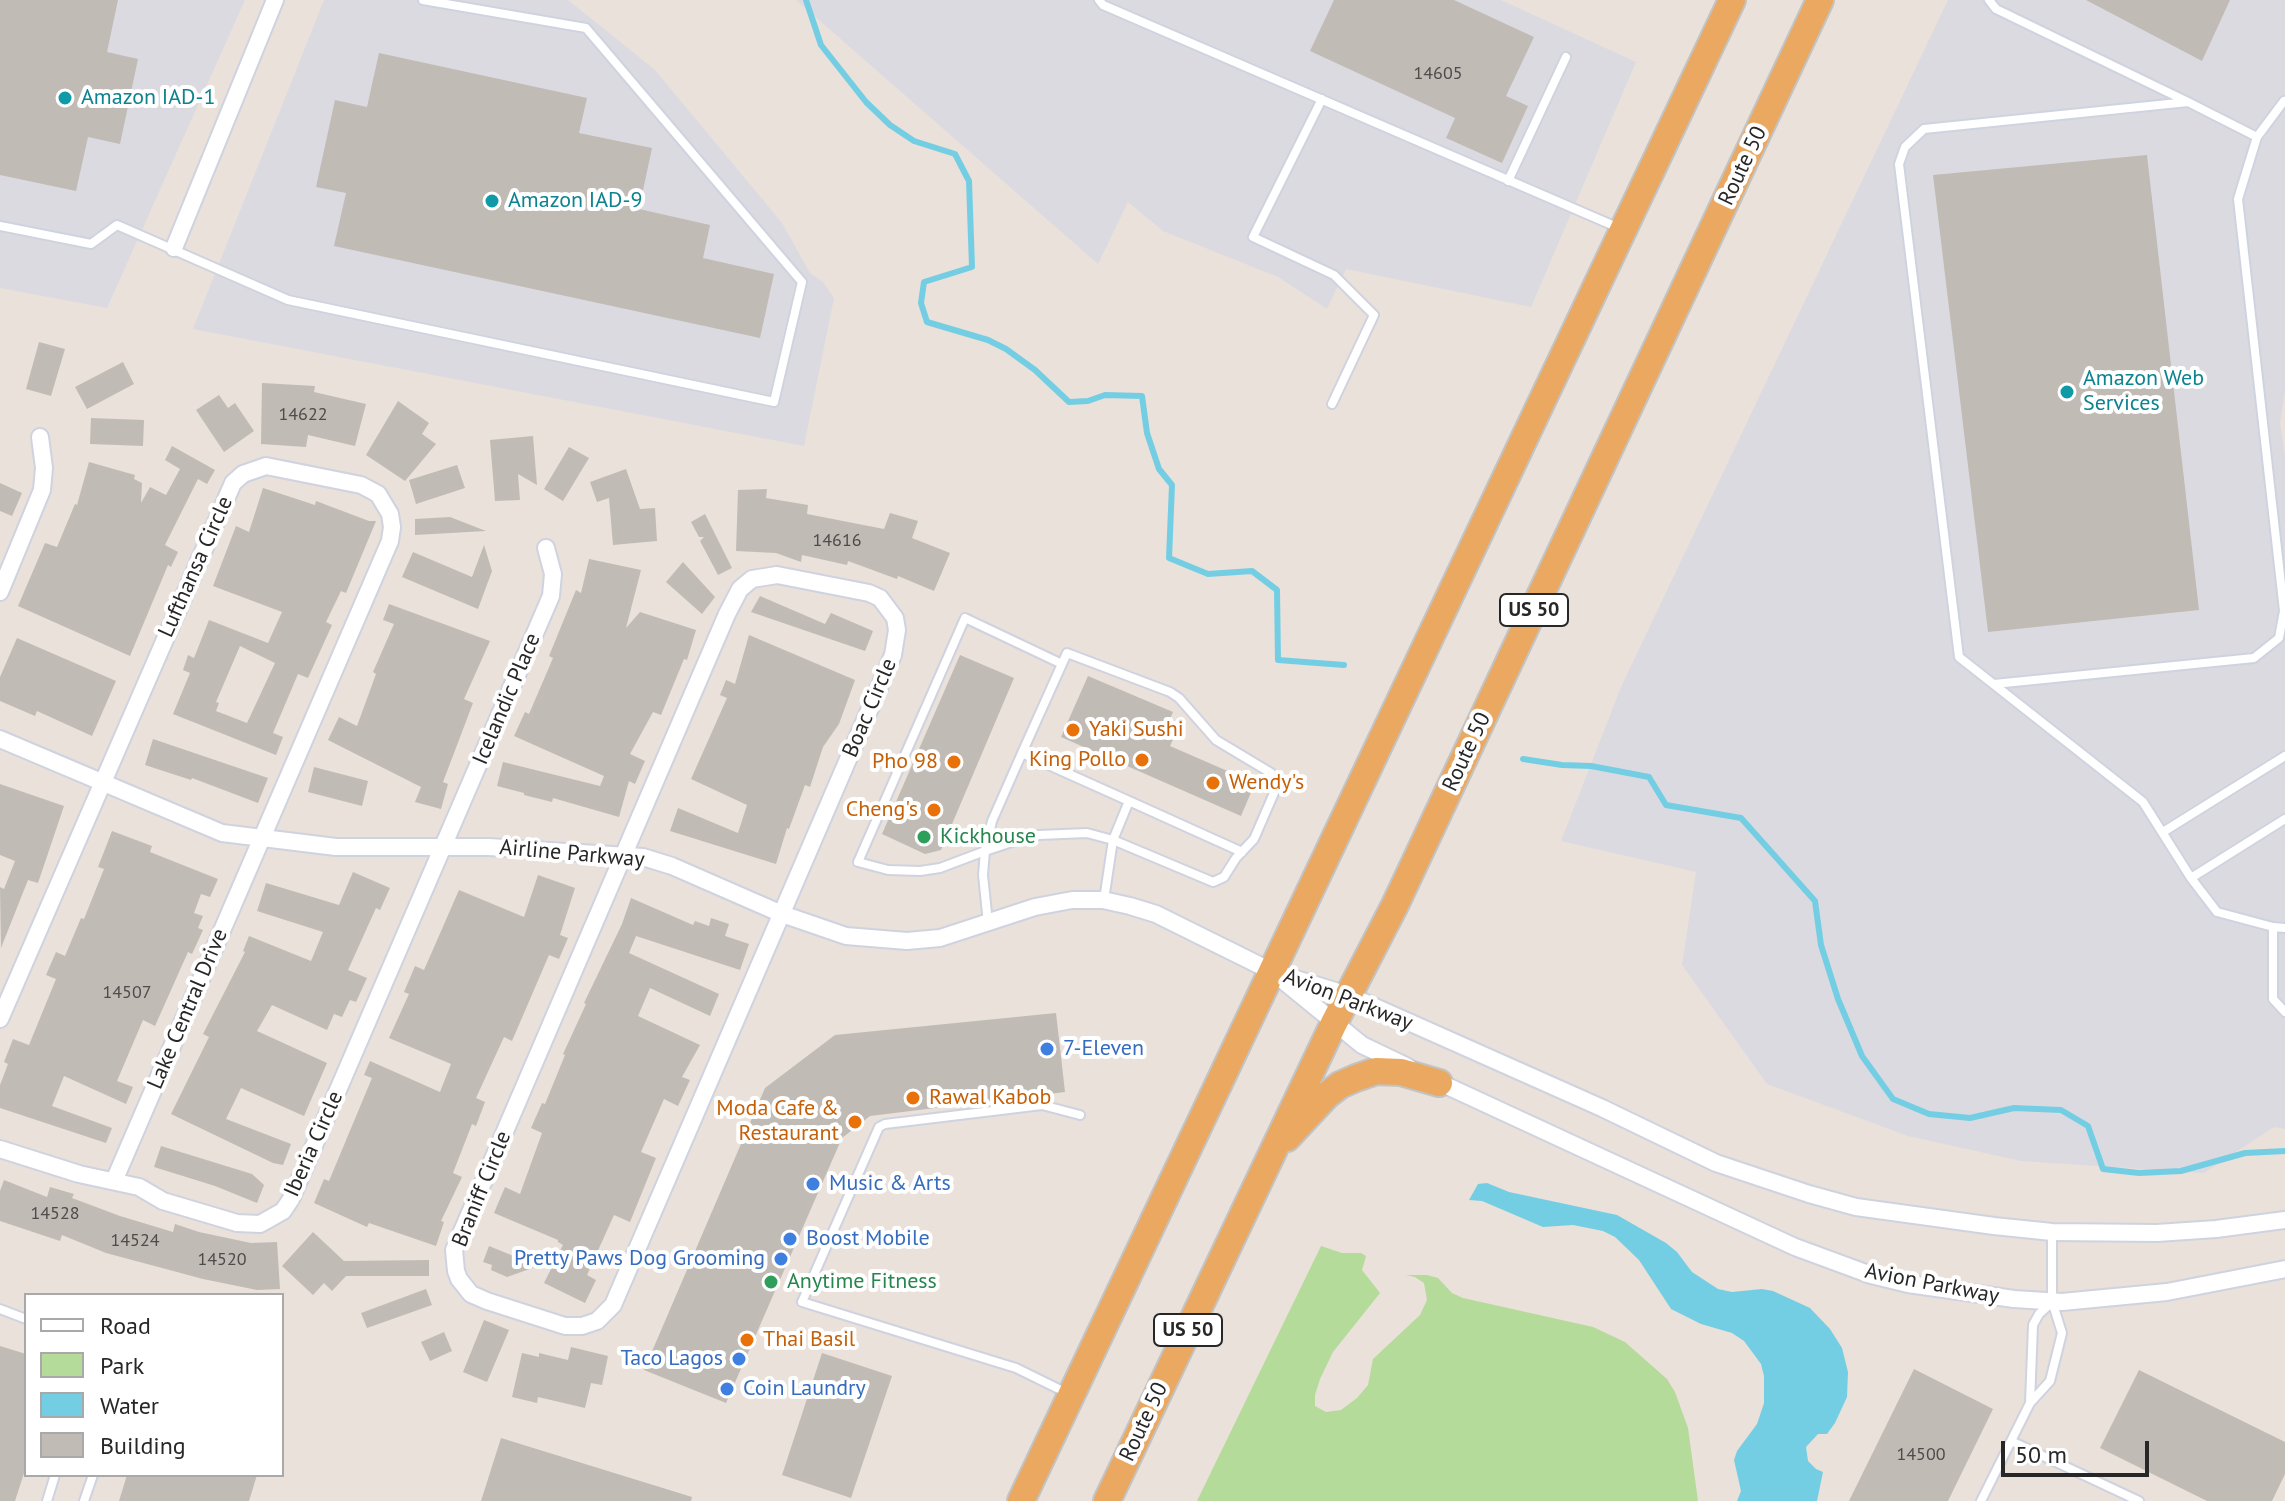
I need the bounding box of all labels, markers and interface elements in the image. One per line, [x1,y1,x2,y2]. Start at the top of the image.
house number: 14605 [1413,63,1463,85]
place label: Amazon IAD-1 [81,85,215,111]
marker: Amazon IAD-1 [56,89,74,107]
street label: Route 50 [1713,122,1773,210]
place label: Amazon IAD-9 [508,188,642,214]
marker: Amazon IAD-9 [483,192,501,210]
place label: Amazon Web Services [2083,366,2204,418]
marker: Amazon Web Services [2058,383,2076,401]
house number: 14622 [278,404,328,426]
street label: Lufthansa Circle [153,492,239,642]
house number: 14616 [812,530,862,552]
road number: US 50 [1500,594,1568,626]
street label: Icelandic Place [467,629,547,769]
street label: Boac Circle [837,655,903,761]
street label: Route 50 [1437,708,1497,796]
place label: Yaki Sushi [1089,717,1184,743]
marker: Yaki Sushi [1064,721,1082,739]
place label: King Pollo [1029,747,1126,773]
place label: Pho 98 [872,749,938,775]
marker: King Pollo [1133,751,1151,769]
marker: Pho 98 [945,753,963,771]
place label: Wendy's [1229,770,1304,796]
marker: Wendy's [1204,774,1222,792]
place label: Cheng's [846,797,918,823]
marker: Cheng's [925,801,943,819]
place label: Kickhouse [940,824,1036,850]
marker: Kickhouse [915,828,933,846]
street label: Airline Parkway [498,835,646,873]
street label: Lake Central Drive [142,925,234,1093]
street label: Avion Parkway [1280,963,1416,1037]
house number: 14507 [102,982,152,1004]
place label: 7-Eleven [1063,1036,1144,1062]
marker: 7-Eleven [1038,1040,1056,1058]
place label: Rawal Kabob [929,1085,1051,1111]
street label: Iberia Circle [279,1087,349,1201]
marker: Rawal Kabob [904,1089,922,1107]
place label: Moda Cafe & Restaurant [716,1096,839,1148]
marker: Moda Cafe & Restaurant [846,1113,864,1131]
street label: Braniff Circle [447,1127,517,1251]
place label: Music & Arts [829,1171,951,1197]
marker: Music & Arts [804,1175,822,1193]
house number: 14528 [30,1203,80,1225]
place label: Boost Mobile [806,1226,930,1252]
house number: 14524 [110,1230,160,1252]
marker: Boost Mobile [781,1230,799,1248]
place label: Pretty Paws Dog Grooming [514,1246,765,1272]
house number: 14520 [197,1249,247,1271]
marker: Pretty Paws Dog Grooming [772,1250,790,1268]
street label: Avion Parkway [1863,1258,2001,1310]
place label: Anytime Fitness [787,1269,937,1295]
marker: Anytime Fitness [762,1273,780,1291]
legend [24,1293,284,1477]
text: Road [100,1310,151,1341]
road number: US 50 [1154,1314,1222,1346]
place label: Thai Basil [763,1327,855,1353]
marker: Thai Basil [738,1331,756,1349]
place label: Taco Lagos [620,1346,723,1372]
text: Park [100,1350,144,1381]
marker: Taco Lagos [730,1350,748,1368]
place label: Coin Laundry [743,1376,866,1402]
street label: Route 50 [1114,1378,1174,1466]
marker: Coin Laundry [718,1380,736,1398]
text: Water [100,1390,159,1421]
scale bar [2005,1425,2153,1475]
text: Building [100,1430,186,1461]
text: 50 m [2015,1439,2067,1470]
house number: 14500 [1896,1444,1946,1466]

